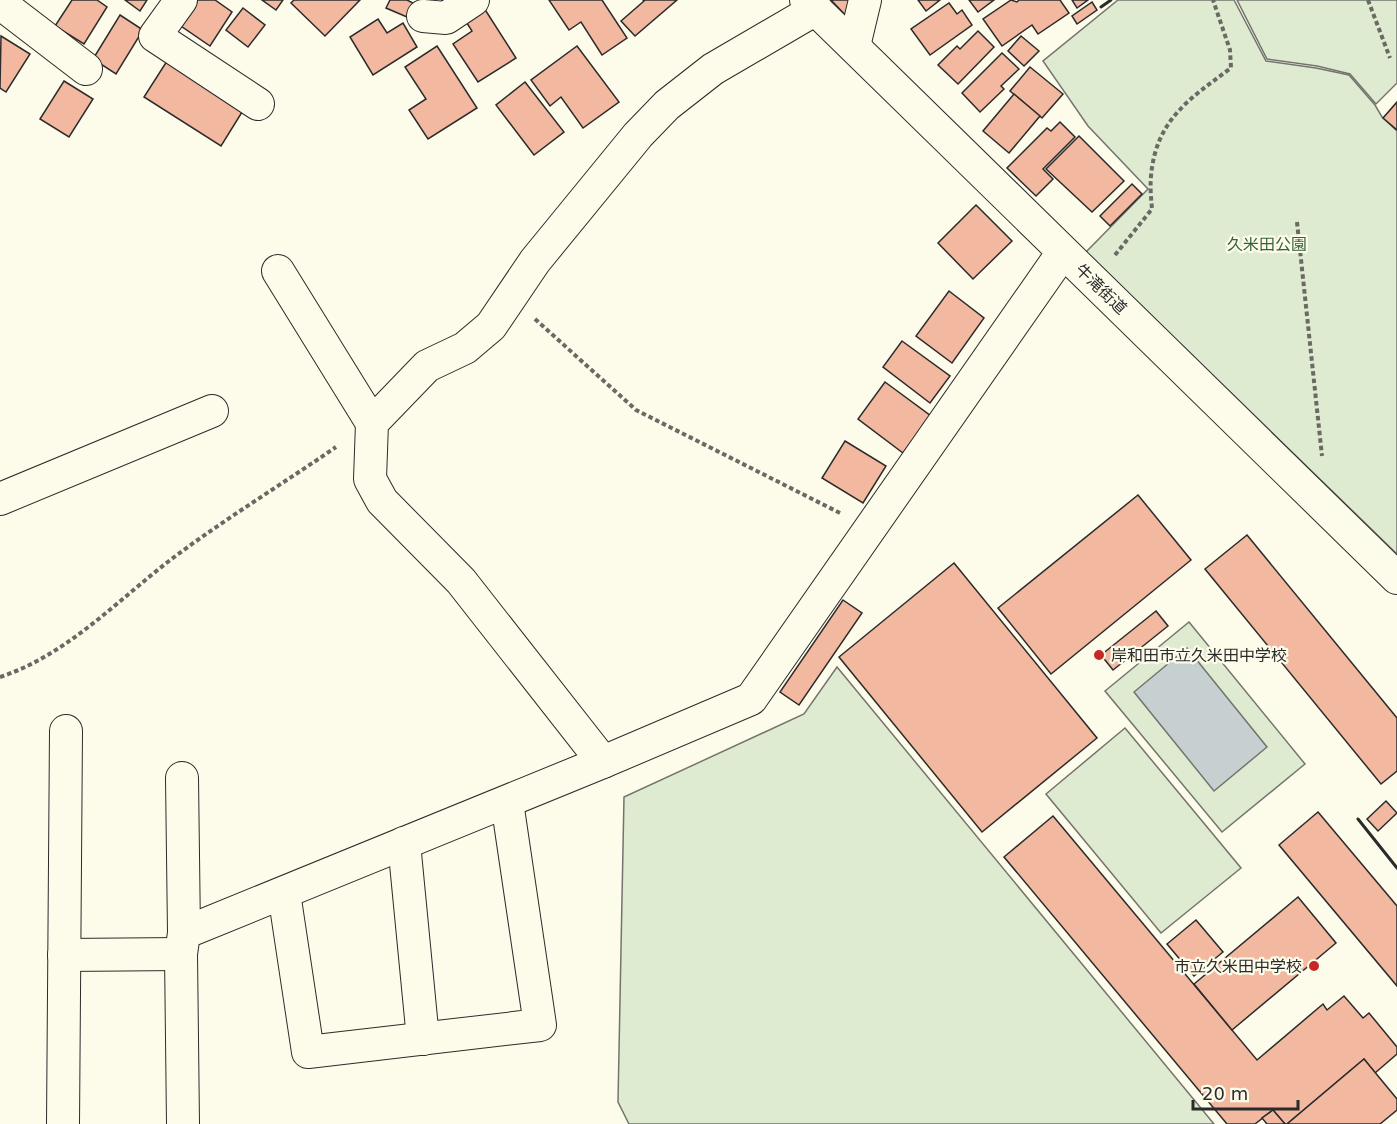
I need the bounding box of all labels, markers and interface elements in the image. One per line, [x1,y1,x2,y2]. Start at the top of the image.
park label: 久米田公園 [1227,235,1307,254]
street label: 牛滝街道 [1071,260,1131,318]
place label: 岸和田市立久米田中学校 [1111,646,1287,665]
marker: 岸和田市立久米田中学校 [1092,648,1106,662]
place label: 市立久米田中学校 [1174,957,1302,976]
marker: 市立久米田中学校 [1307,959,1321,973]
scale bar [1193,1073,1298,1111]
text: 20 m [1202,1083,1248,1104]

